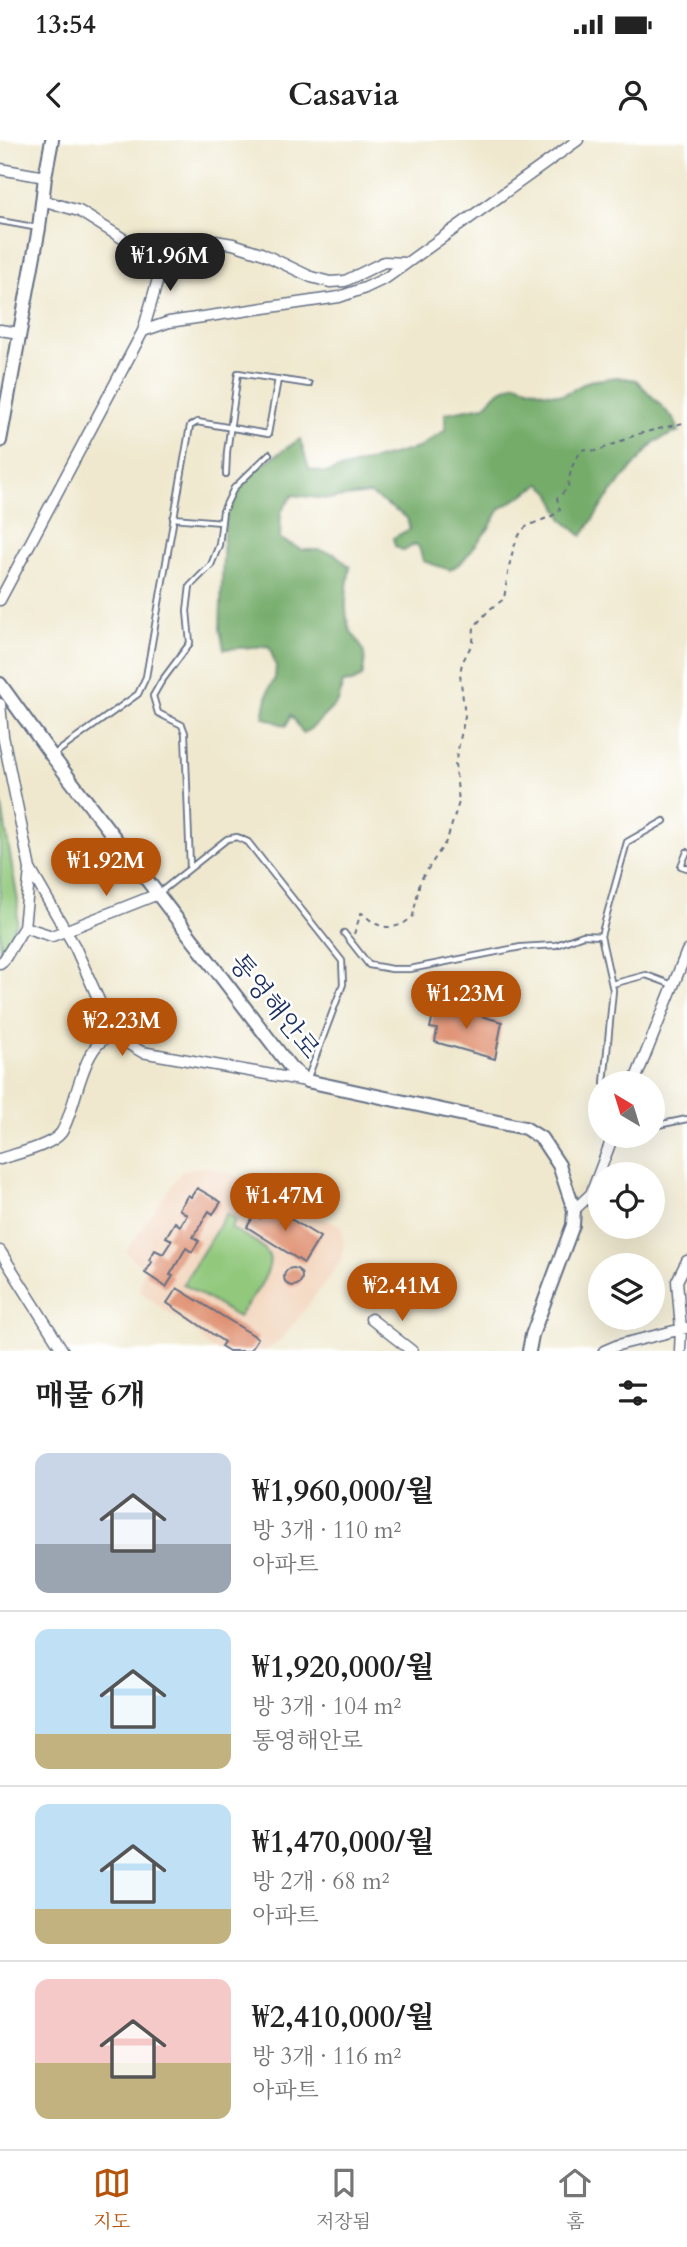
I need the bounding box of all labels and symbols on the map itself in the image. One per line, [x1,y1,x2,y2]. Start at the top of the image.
pin: ₩1.96M [113,234,227,293]
pin: ₩1.92M [49,838,163,898]
street label: 통영해안로 [221,946,328,1066]
pin: ₩1.23M [409,972,523,1031]
pin: ₩2.23M [65,998,179,1058]
north arrow [588,1071,665,1148]
pin: ₩1.47M [228,1174,342,1233]
pin: ₩2.41M [345,1264,459,1323]

